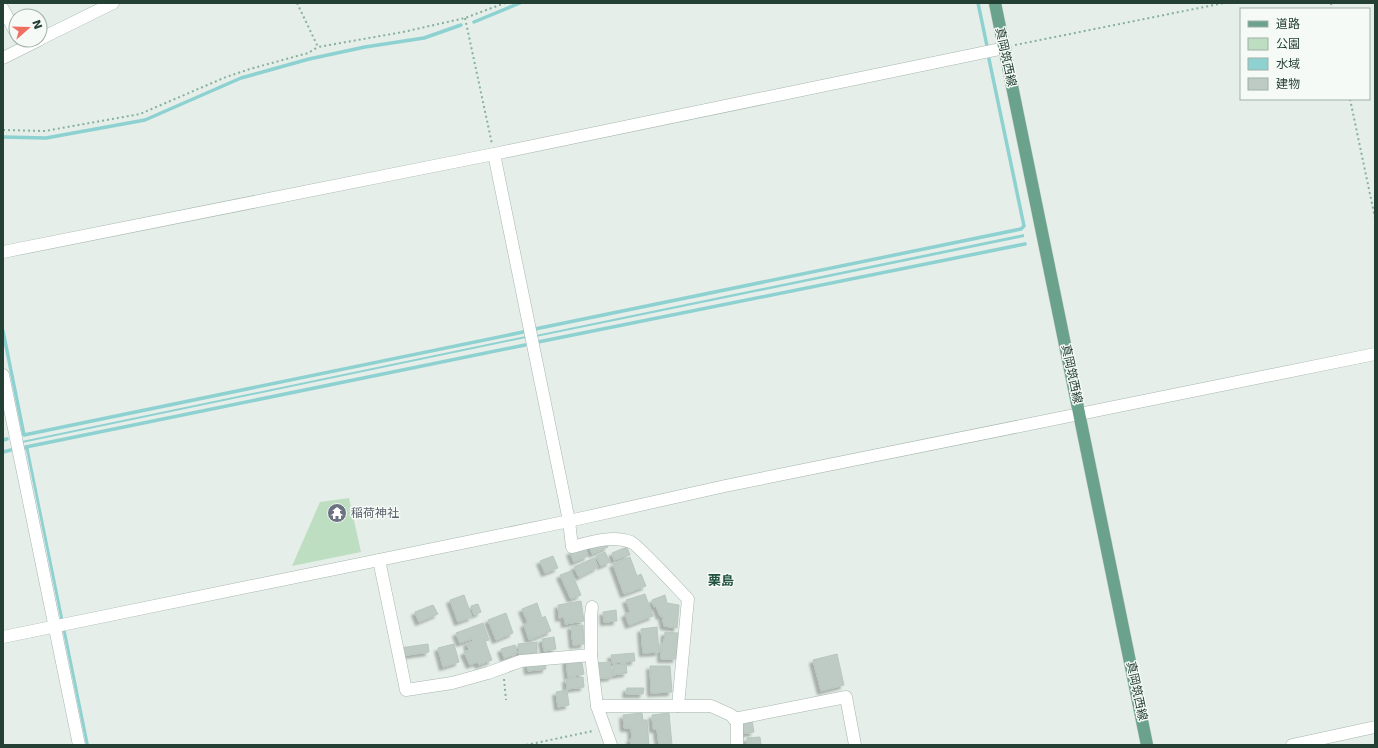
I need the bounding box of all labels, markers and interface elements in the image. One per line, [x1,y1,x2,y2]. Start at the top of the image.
north arrow [8,8,48,48]
legend [1240,8,1370,100]
text: 道路 [1276,17,1300,31]
text: N [29,18,45,31]
street label: 真岡筑西線 [993,26,1019,88]
text: 公園 [1276,37,1300,51]
text: 水域 [1276,57,1300,71]
text: 建物 [1276,77,1300,91]
street label: 真岡筑西線 [1059,343,1085,405]
temple icon: 稲荷神社 [326,502,348,524]
place label: 稲荷神社 [351,506,399,520]
district label: 栗島 [708,573,734,588]
street label: 真岡筑西線 [1124,660,1150,722]

